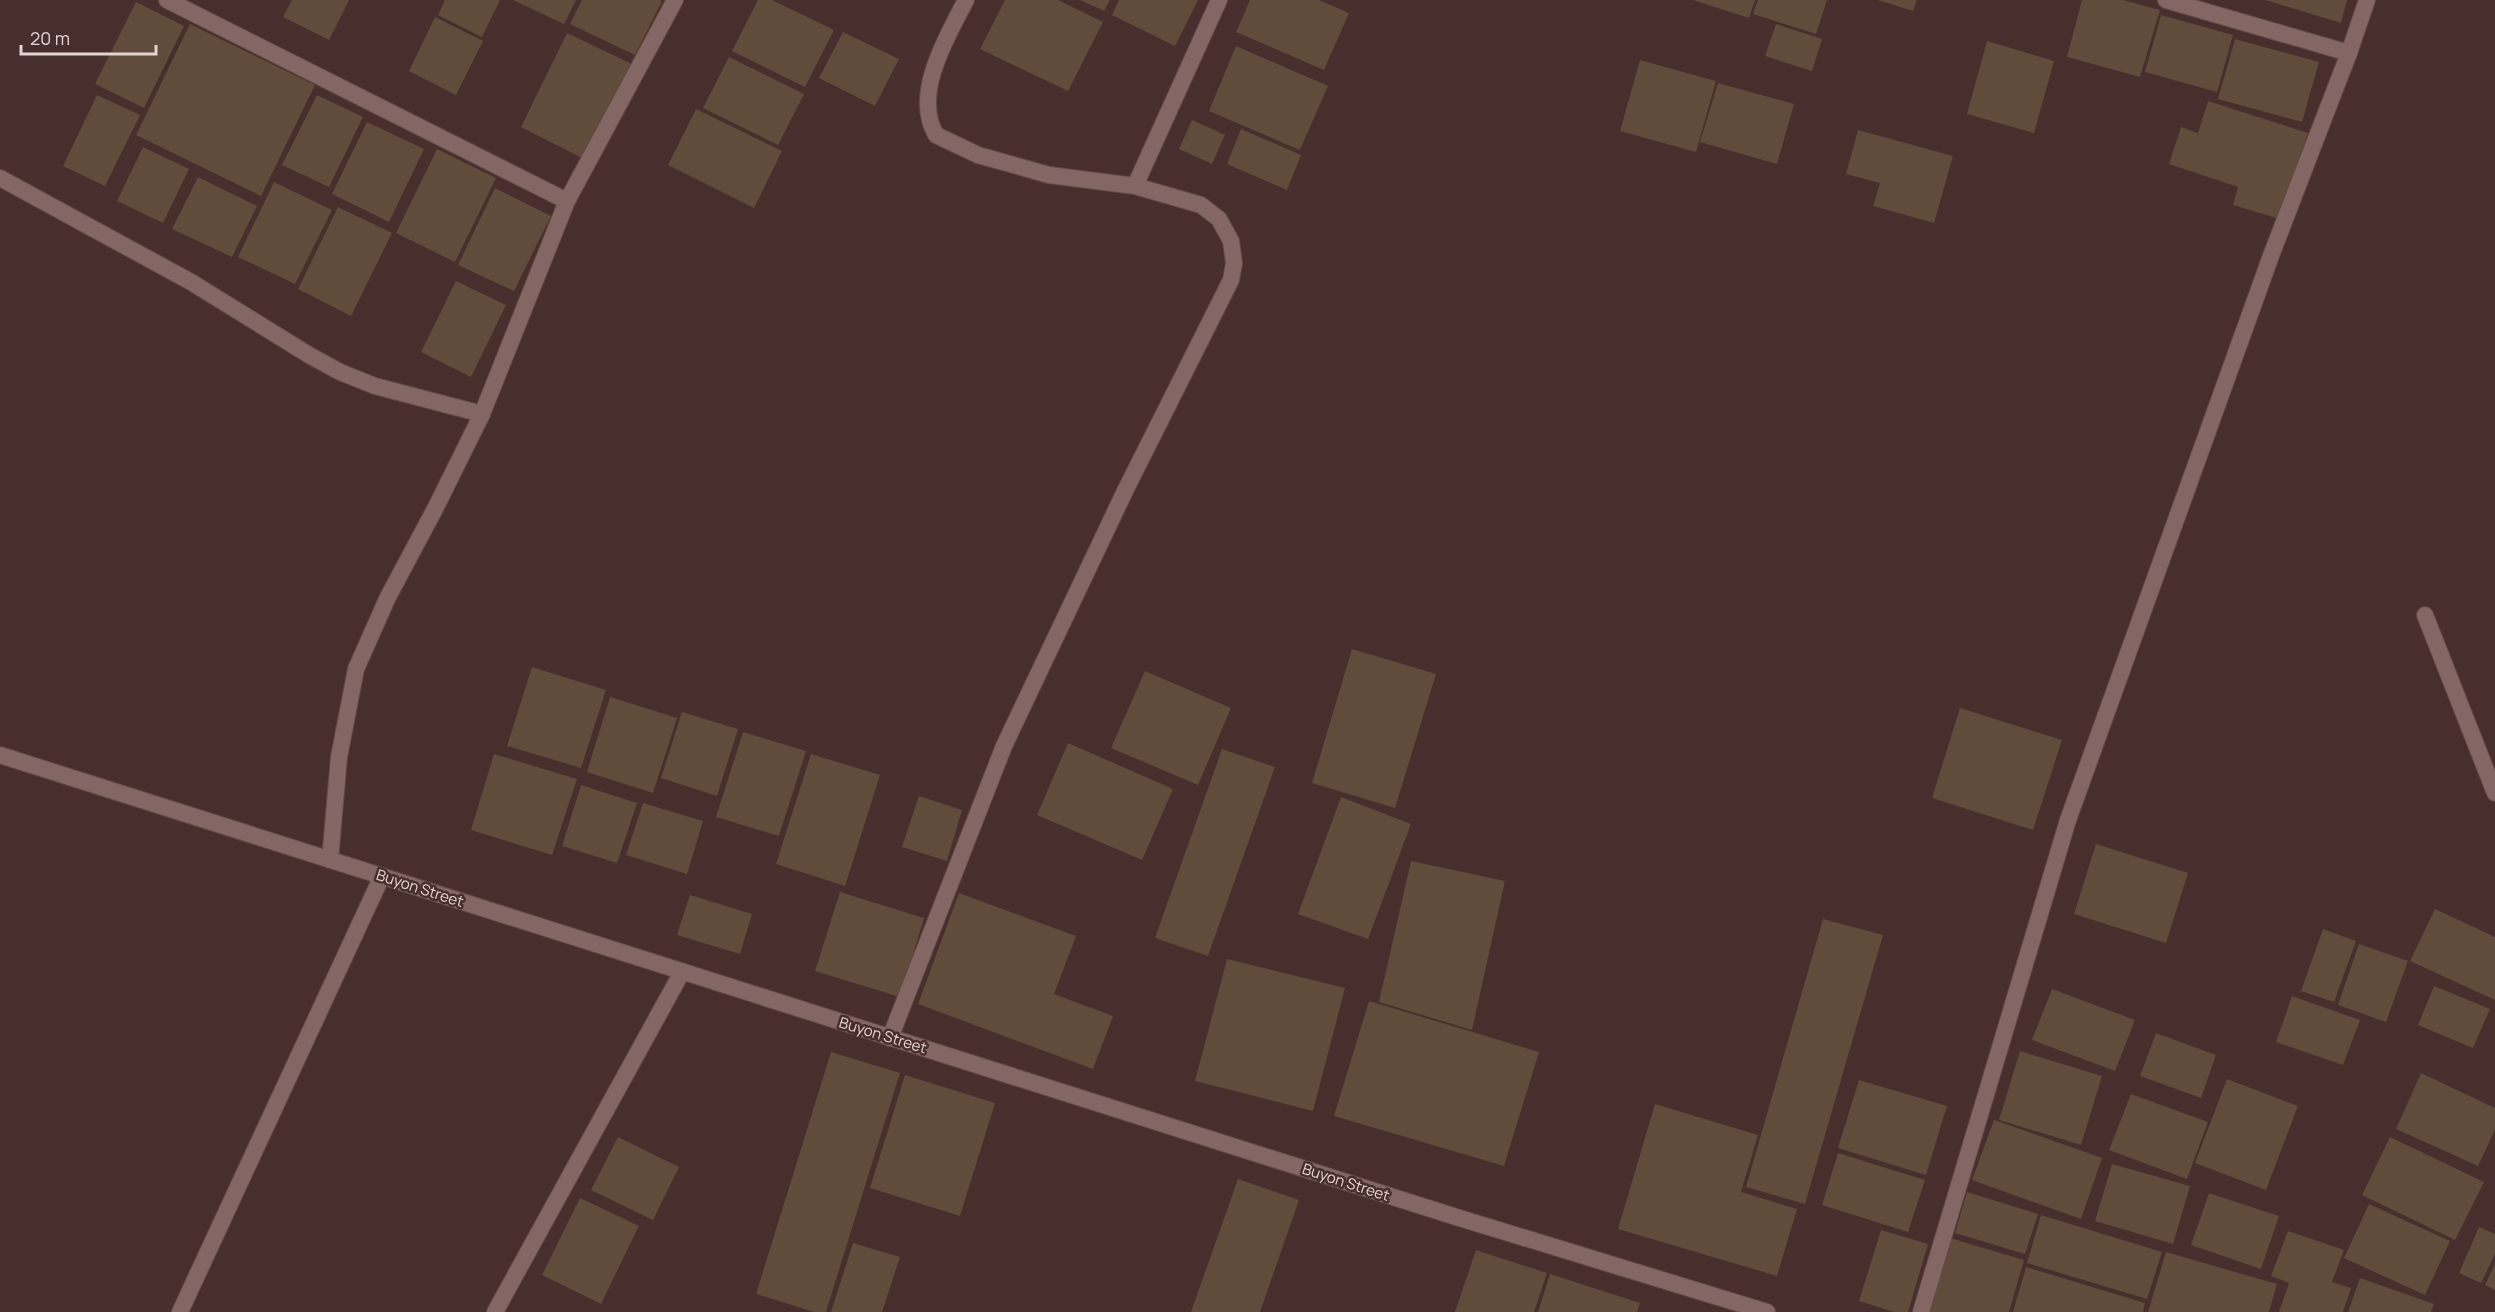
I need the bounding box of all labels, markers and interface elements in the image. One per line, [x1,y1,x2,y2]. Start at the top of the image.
scale bar [21,18,156,56]
text: 20 m [30,26,70,50]
street label: Buyon Street [374,864,466,912]
street label: Buyon Street [837,1012,929,1058]
street label: Buyon Street [1300,1158,1392,1206]

